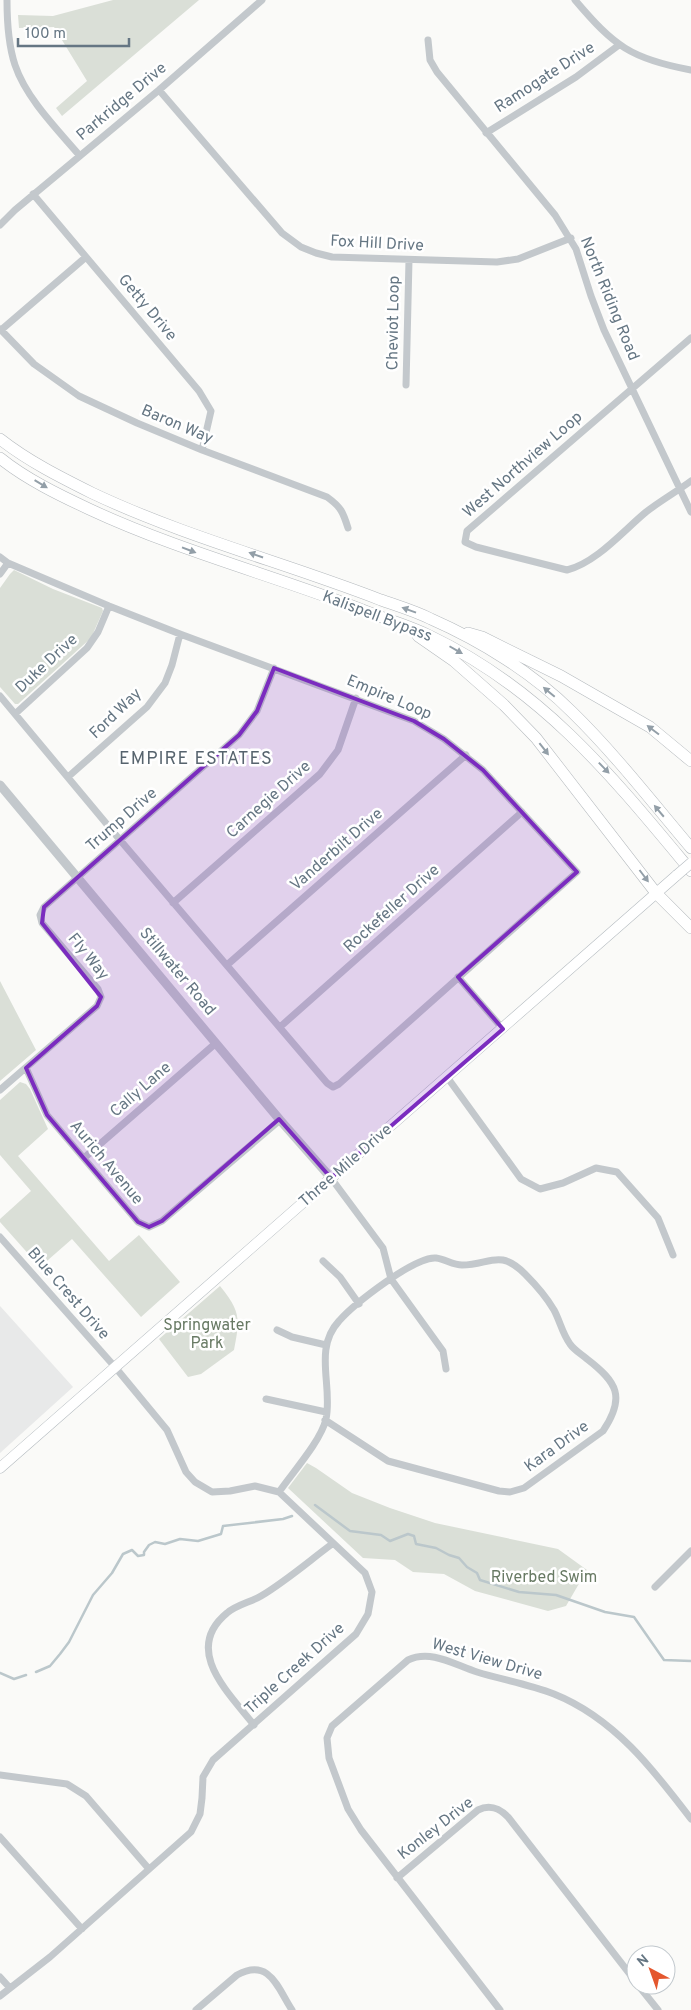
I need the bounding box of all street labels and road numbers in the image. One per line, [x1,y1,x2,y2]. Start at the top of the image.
street label: Ramogate Drive [491,38,599,118]
street label: Parkridge Drive [73,58,171,146]
street label: Fox Hill Drive [330,232,424,256]
street label: North Riding Road [575,234,643,364]
street label: Getty Drive [113,270,181,346]
street label: Cheviot Loop [383,275,405,371]
street label: Baron Way [138,401,216,449]
street label: West Northview Loop [459,408,587,522]
street label: Kalispell Bypass [319,587,435,647]
street label: Duke Drive [12,630,82,698]
street label: Empire Loop [343,671,435,725]
street label: Ford Way [86,684,146,744]
street label: Carnegie Drive [223,757,315,843]
street label: Trump Drive [82,784,162,856]
street label: Vanderbilt Drive [287,804,387,896]
street label: Rockefeller Drive [340,861,444,957]
street label: Stillwater Road [134,924,220,1020]
street label: Fly Way [63,929,113,985]
street label: Cally Lane [106,1058,176,1122]
street label: Aurich Avenue [65,1117,147,1209]
street label: Three Mile Drive [295,1120,397,1212]
street label: Blue Crest Drive [23,1244,113,1344]
street label: Kara Drive [521,1417,593,1477]
street label: Triple Creek Drive [241,1619,349,1719]
street label: West View Drive [429,1635,545,1685]
street label: Konley Drive [394,1793,478,1865]

